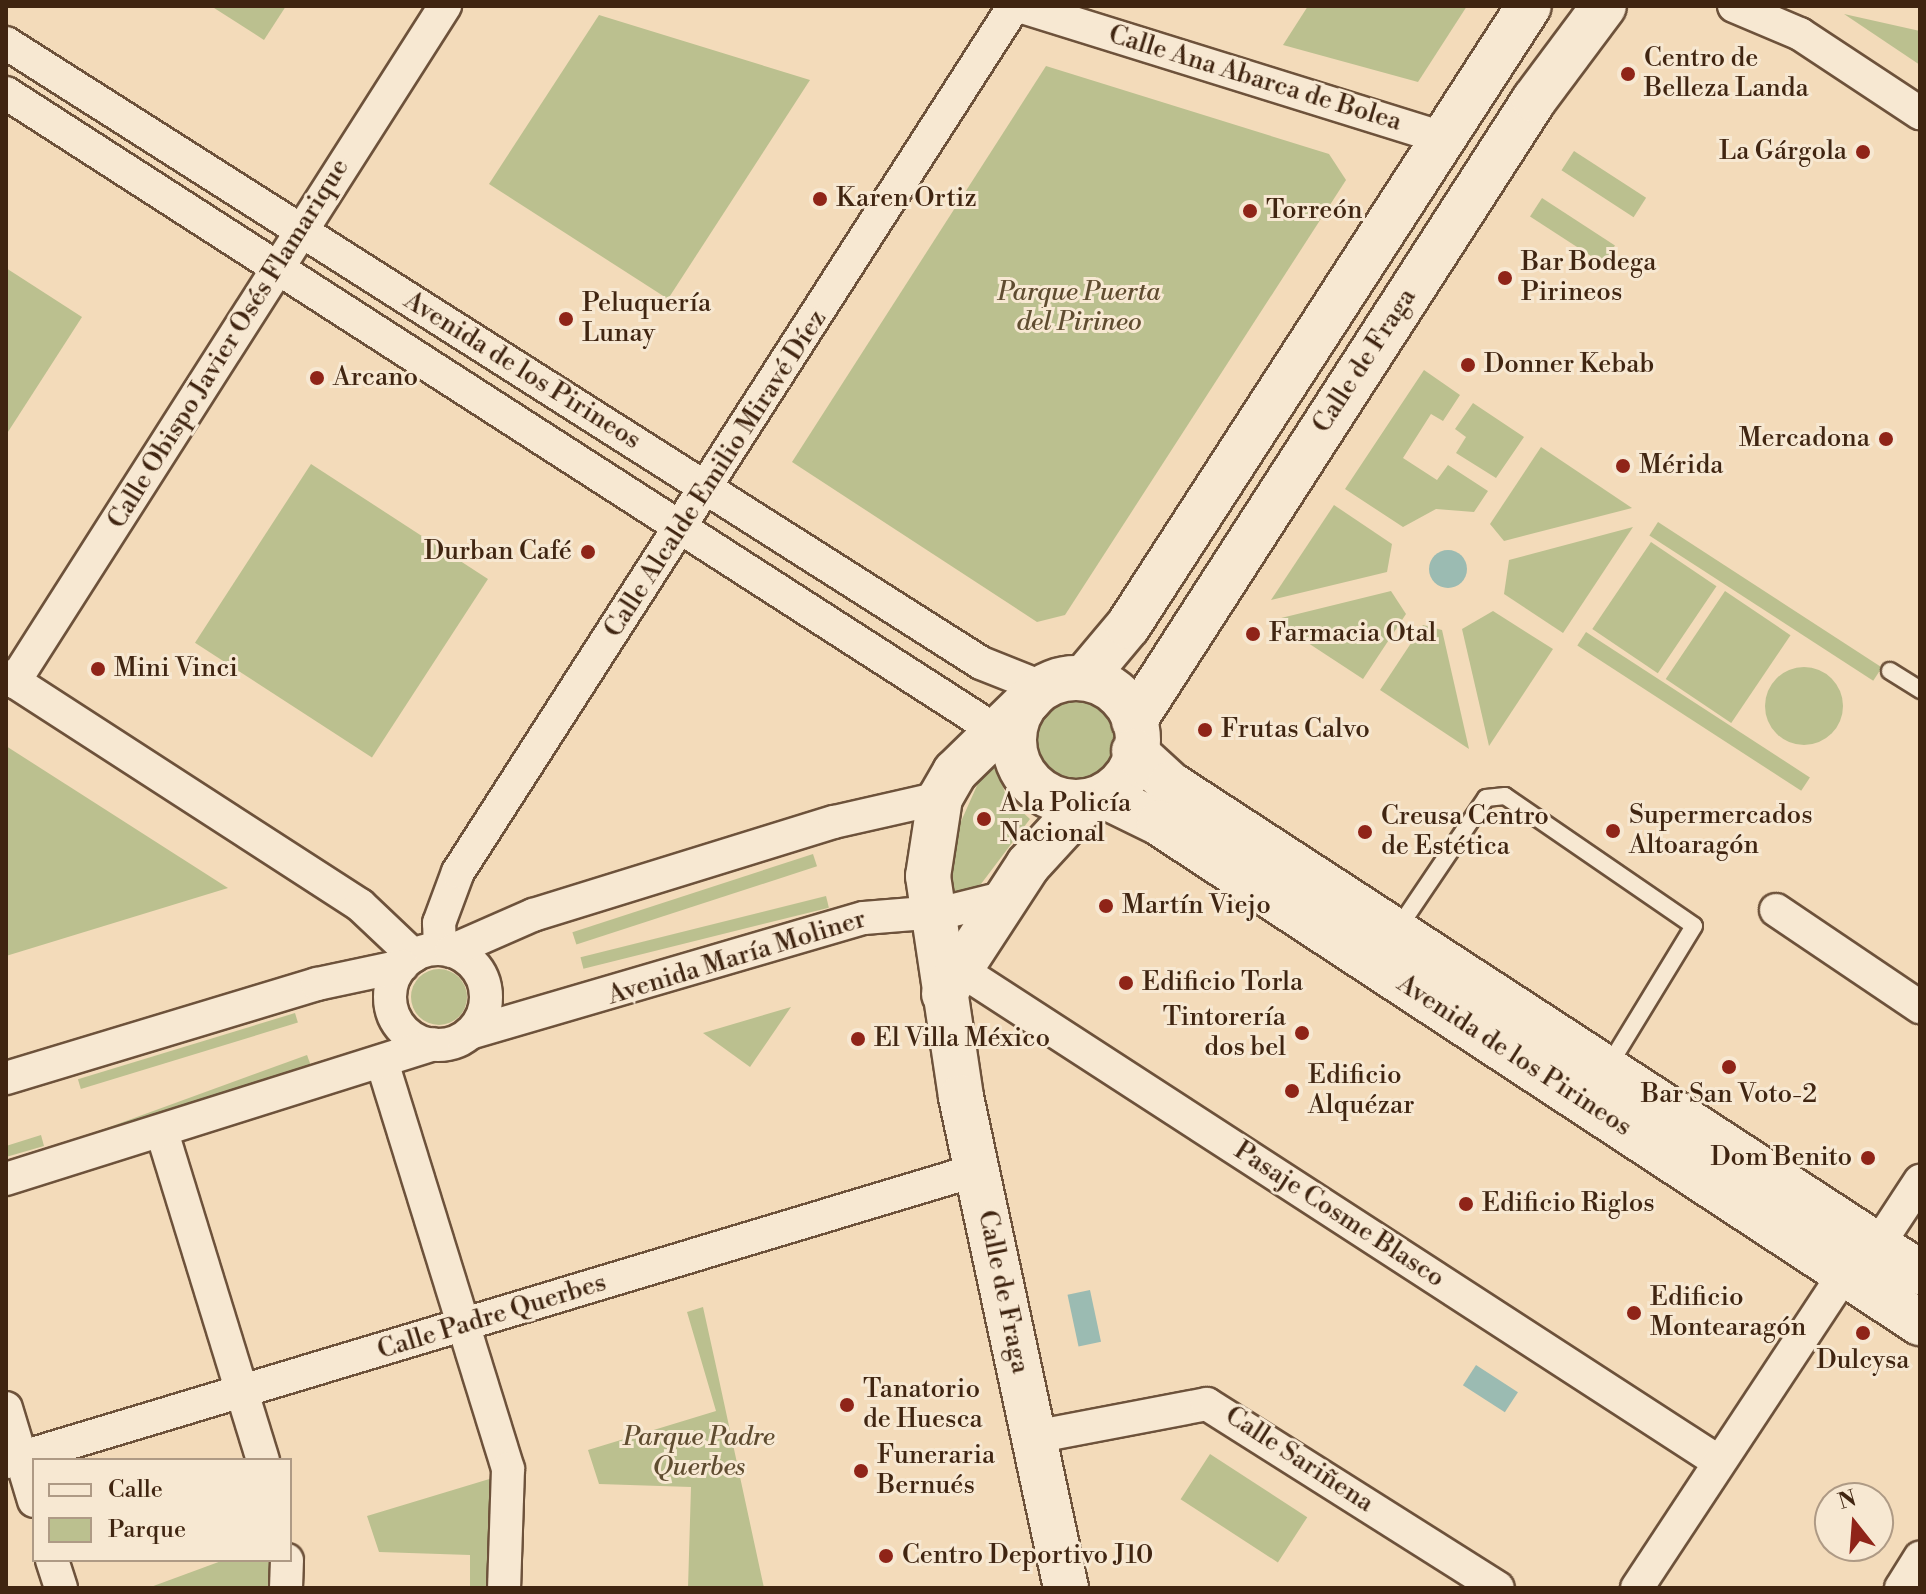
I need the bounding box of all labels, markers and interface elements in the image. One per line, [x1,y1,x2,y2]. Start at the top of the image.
street label: Calle Ana Abarca de Bolea [1105,20,1405,138]
place label: Centro de Belleza Landa [1644,43,1809,104]
marker: Centro de Belleza Landa [1619,65,1637,83]
place label: La Gárgola [1719,136,1847,168]
marker: La Gárgola [1854,143,1872,161]
street label: Calle Obispo Javier Osés Flamarique [102,153,356,535]
place label: Karen Ortiz [836,183,977,215]
marker: Karen Ortiz [811,190,829,208]
place label: Torreón [1266,195,1363,227]
marker: Torreón [1241,202,1259,220]
place label: Bar Bodega Pirineos [1521,247,1656,308]
marker: Bar Bodega Pirineos [1496,269,1514,287]
park label: Parque Puerta del Pirineo [998,277,1160,338]
street label: Calle de Fraga [1307,283,1423,439]
street label: Avenida de los Pirineos [398,285,646,457]
place label: Peluquería Lunay [582,288,711,350]
street label: Calle Alcalde Emilio Miravé Díez [598,304,834,644]
marker: Peluquería Lunay [557,310,575,328]
place label: Donner Kebab [1484,349,1654,381]
marker: Donner Kebab [1459,356,1477,374]
place label: Arcano [333,362,418,394]
marker: Arcano [308,369,326,387]
place label: Mercadona [1739,423,1870,455]
marker: Mercadona [1877,430,1895,448]
place label: Mérida [1639,450,1723,482]
marker: Mérida [1614,457,1632,475]
place label: Durban Café [424,536,572,568]
marker: Durban Café [579,543,597,561]
place label: Farmacia Otal [1269,618,1436,650]
marker: Farmacia Otal [1244,625,1262,643]
place label: Mini Vinci [114,653,238,685]
marker: Mini Vinci [89,660,107,678]
place label: Frutas Calvo [1221,714,1370,746]
marker: Frutas Calvo [1196,721,1214,739]
place label: A la Policía Nacional [1000,788,1131,850]
place label: Supermercados Altoaragón [1629,800,1813,862]
place label: Creusa Centro de Estética [1381,801,1549,862]
marker: A la Policía Nacional [975,810,993,828]
marker: Supermercados Altoaragón [1604,822,1622,840]
marker: Creusa Centro de Estética [1356,823,1374,841]
place label: Martín Viejo [1122,890,1271,922]
marker: Martín Viejo [1097,897,1115,915]
street label: Avenida María Moliner [604,904,870,1012]
place label: Edificio Torla [1142,967,1303,999]
street label: Avenida de los Pirineos [1391,969,1637,1143]
marker: Edificio Torla [1117,974,1135,992]
place label: Tintorería dos bel [1163,1002,1286,1064]
place label: El Villa México [874,1023,1050,1055]
marker: Tintorería dos bel [1293,1024,1311,1042]
marker: El Villa México [849,1030,867,1048]
marker: Bar San Voto-2 [1720,1058,1738,1076]
place label: Edificio Alquézar [1308,1060,1414,1122]
place label: Bar San Voto-2 [1641,1079,1817,1111]
marker: Edificio Alquézar [1283,1082,1301,1100]
street label: Pasaje Cosme Blasco [1228,1135,1450,1295]
place label: Dom Benito [1710,1142,1852,1174]
marker: Dom Benito [1859,1149,1877,1167]
place label: Edificio Riglos [1482,1188,1655,1220]
marker: Edificio Riglos [1457,1195,1475,1213]
street label: Calle de Fraga [970,1208,1036,1376]
street label: Calle Padre Querbes [374,1267,610,1367]
place label: Edificio Montearagón [1650,1282,1806,1344]
marker: Edificio Montearagón [1625,1304,1643,1322]
marker: Dulcysa [1854,1324,1872,1342]
place label: Dulcysa [1816,1345,1910,1377]
place label: Tanatorio de Huesca [863,1374,983,1436]
marker: Tanatorio de Huesca [838,1396,856,1414]
street label: Calle Sariñena [1219,1400,1379,1520]
park label: Parque Padre Querbes [623,1422,775,1484]
place label: Funeraria Bernués [877,1440,995,1502]
legend [32,1458,292,1562]
marker: Funeraria Bernués [852,1462,870,1480]
text: Calle [108,1475,163,1505]
north arrow [1814,1482,1894,1562]
text: N [1835,1485,1860,1516]
text: Parque [108,1515,186,1545]
place label: Centro Deportivo J10 [902,1540,1153,1572]
marker: Centro Deportivo J10 [877,1547,895,1565]

